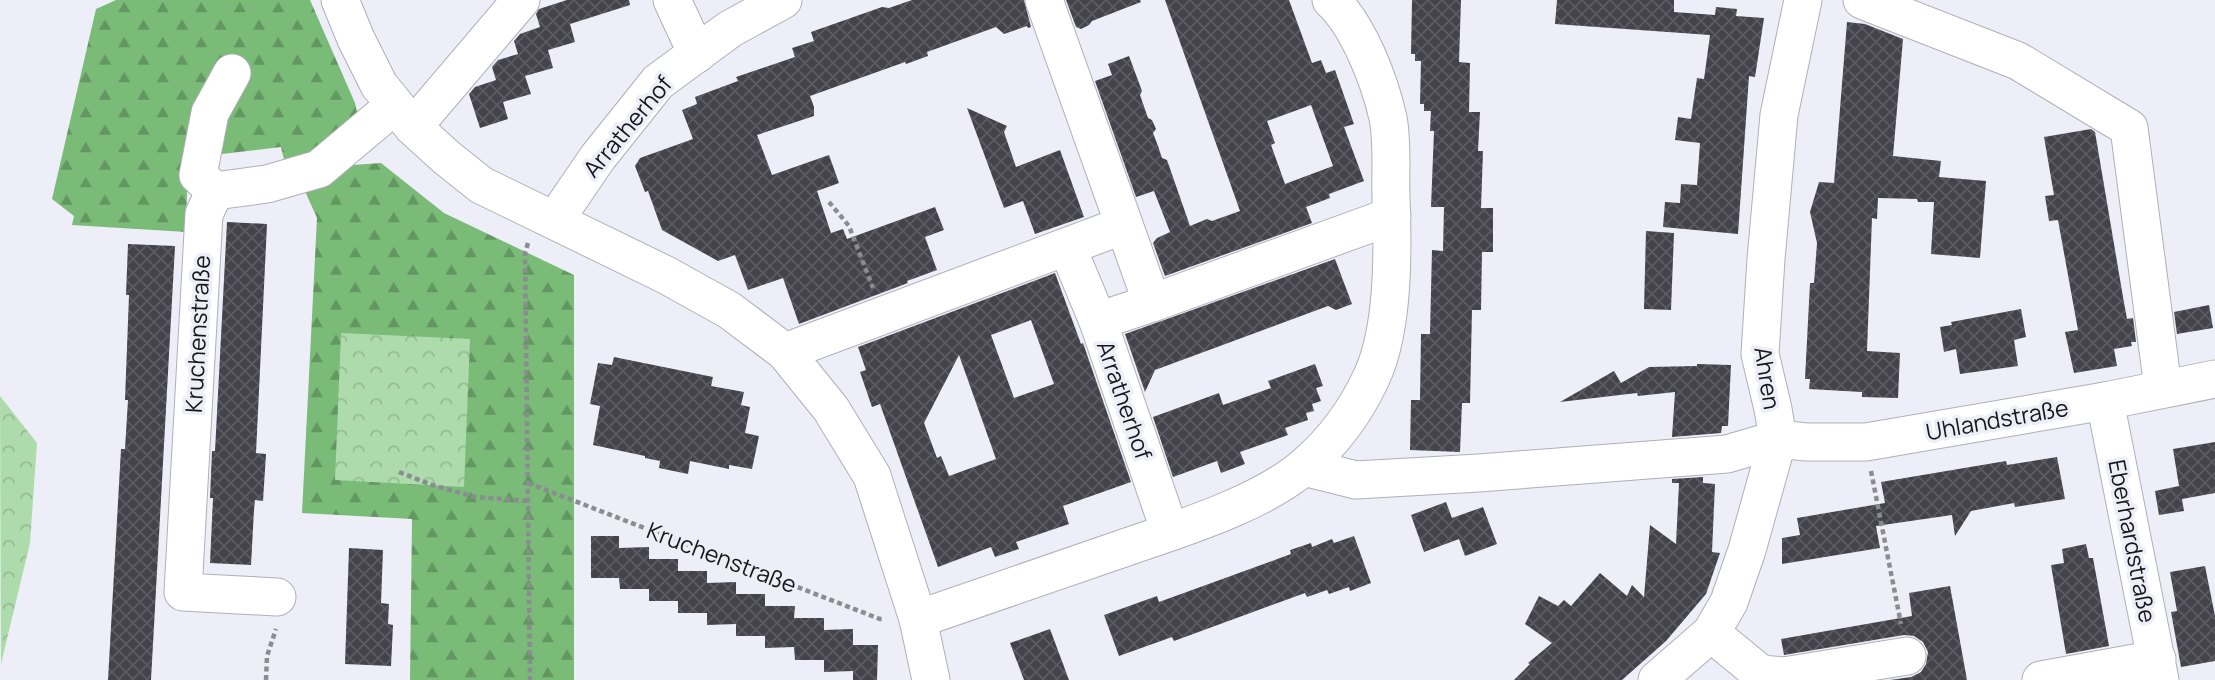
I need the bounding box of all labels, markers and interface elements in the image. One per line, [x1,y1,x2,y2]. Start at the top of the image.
street label: Arratherhof [575,68,679,184]
street label: Kruchenstraße [177,254,217,414]
street label: Arratherhof [1090,336,1160,464]
street label: Ahren [1747,344,1789,412]
street label: Uhlandstraße [1923,391,2071,447]
street label: Eberhardstraße [2101,457,2165,625]
street label: Kruchenstraße [643,514,801,600]

